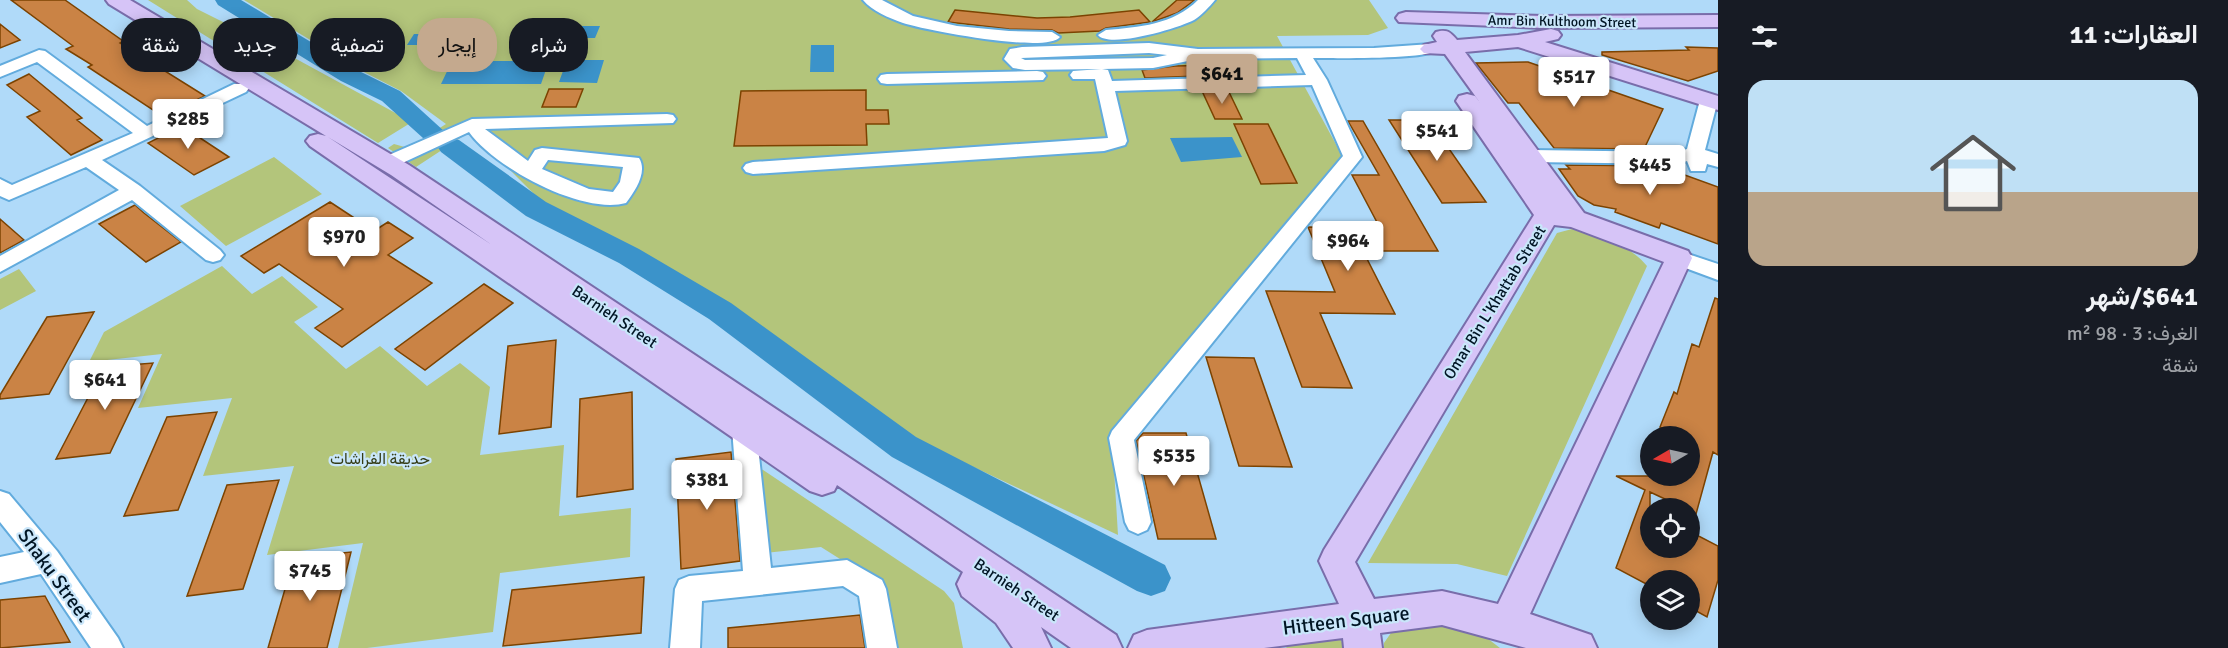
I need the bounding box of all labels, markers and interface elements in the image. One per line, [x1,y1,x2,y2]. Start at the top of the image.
street label: Amr Bin Kulthoom Street [1488,12,1636,31]
chip: شقة [121,18,201,72]
chip: جديد [213,18,298,72]
chip: تصفية [310,18,405,72]
chip: إيجار [417,18,497,72]
chip: شراء [509,18,588,72]
text: العقارات: 11 [2069,19,2198,51]
icon: filters [1748,20,1781,53]
pin: $641 [1186,54,1258,105]
pin: $517 [1538,57,1610,108]
text: $641 [1200,61,1244,86]
text: $517 [1552,64,1596,89]
pin: $285 [152,99,224,150]
text: $285 [166,106,210,131]
pin: $541 [1401,111,1473,162]
text: $541 [1415,118,1459,143]
icon: home [1919,119,2027,227]
pin: $445 [1614,145,1686,196]
text: $445 [1628,152,1672,177]
pin: $970 [308,217,380,268]
pin: $964 [1312,221,1384,272]
street label: Omar Bin L'Khattab Street [1439,222,1551,383]
text: $970 [322,224,366,249]
text: $964 [1326,228,1370,253]
street label: Barnieh Street [568,281,661,353]
text: $641/شهر [2086,281,2198,313]
text: الغرف: 3 · 98 m² [2067,321,2198,346]
text: شقة [2162,353,2198,378]
pin: $641 [69,360,141,411]
text: $641 [83,367,127,392]
north arrow [1640,426,1700,486]
map controls [1640,426,1700,630]
pin: $535 [1138,436,1210,487]
text: $535 [1152,443,1196,468]
park label: حديقة الفراشات [330,449,430,469]
pin: $381 [671,460,743,511]
text: $381 [685,467,729,492]
button: locate [1640,498,1700,558]
street label: Shaku Street [12,524,97,627]
pin: $745 [274,551,346,602]
street label: Barnieh Street [970,554,1063,626]
text: $745 [288,558,332,583]
button: layers [1640,570,1700,630]
street label: Hitteen Square [1281,600,1411,641]

